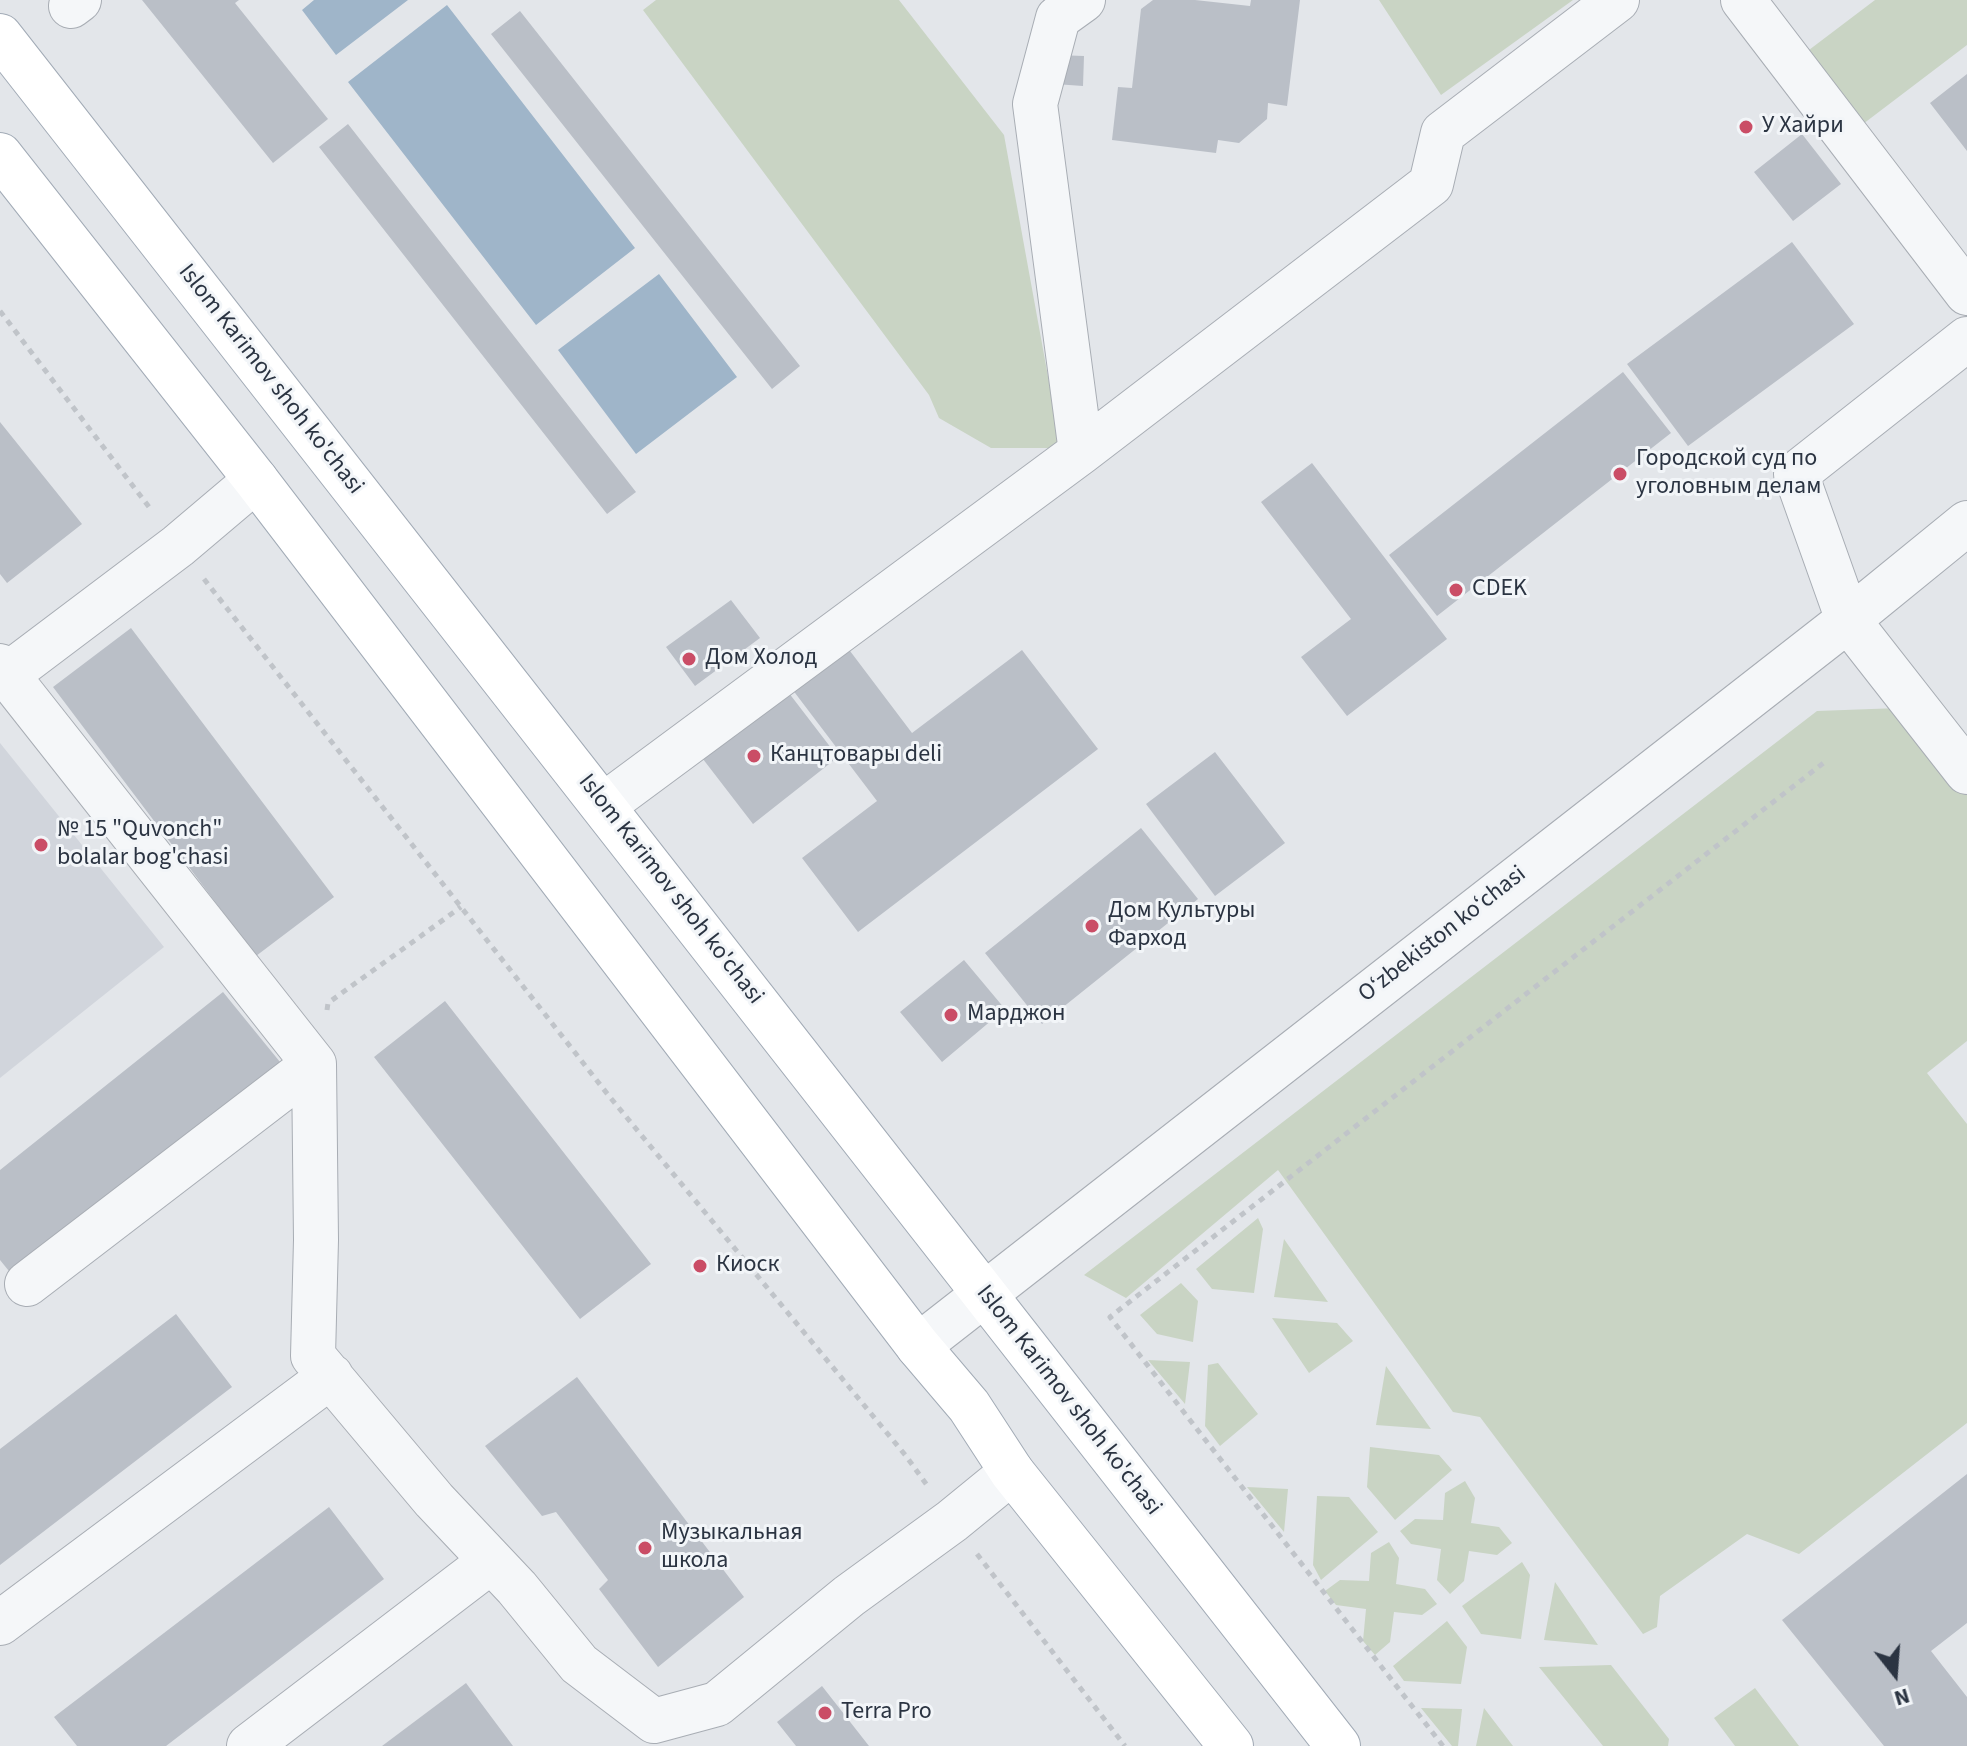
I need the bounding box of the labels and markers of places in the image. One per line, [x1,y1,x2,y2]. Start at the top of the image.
place label: У Хайри [1762,113,1844,141]
marker: У Хайри [1737,118,1755,136]
place label: Городской суд по уголовным делам [1636,446,1821,502]
marker: Городской суд по уголовным делам [1611,465,1629,483]
place label: CDEK [1472,576,1527,604]
marker: CDEK [1447,581,1465,599]
place label: Дом Холод [705,645,817,673]
marker: Дом Холод [680,650,698,668]
place label: Канцтовары deli [770,742,942,770]
marker: Канцтовары deli [745,747,763,765]
place label: № 15 "Quvonch" bolalar bog'chasi [57,817,229,873]
marker: № 15 "Quvonch" bolalar bog'chasi [32,836,50,854]
place label: Дом Культуры Фарход [1108,898,1256,954]
marker: Дом Культуры Фарход [1083,917,1101,935]
place label: Марджон [967,1001,1065,1029]
marker: Марджон [942,1006,960,1024]
place label: Киоск [716,1252,779,1280]
marker: Киоск [691,1257,709,1275]
place label: Музыкальная школа [661,1520,803,1576]
marker: Музыкальная школа [636,1539,654,1557]
place label: Terra Pro [841,1699,932,1727]
marker: Terra Pro [816,1704,834,1722]

